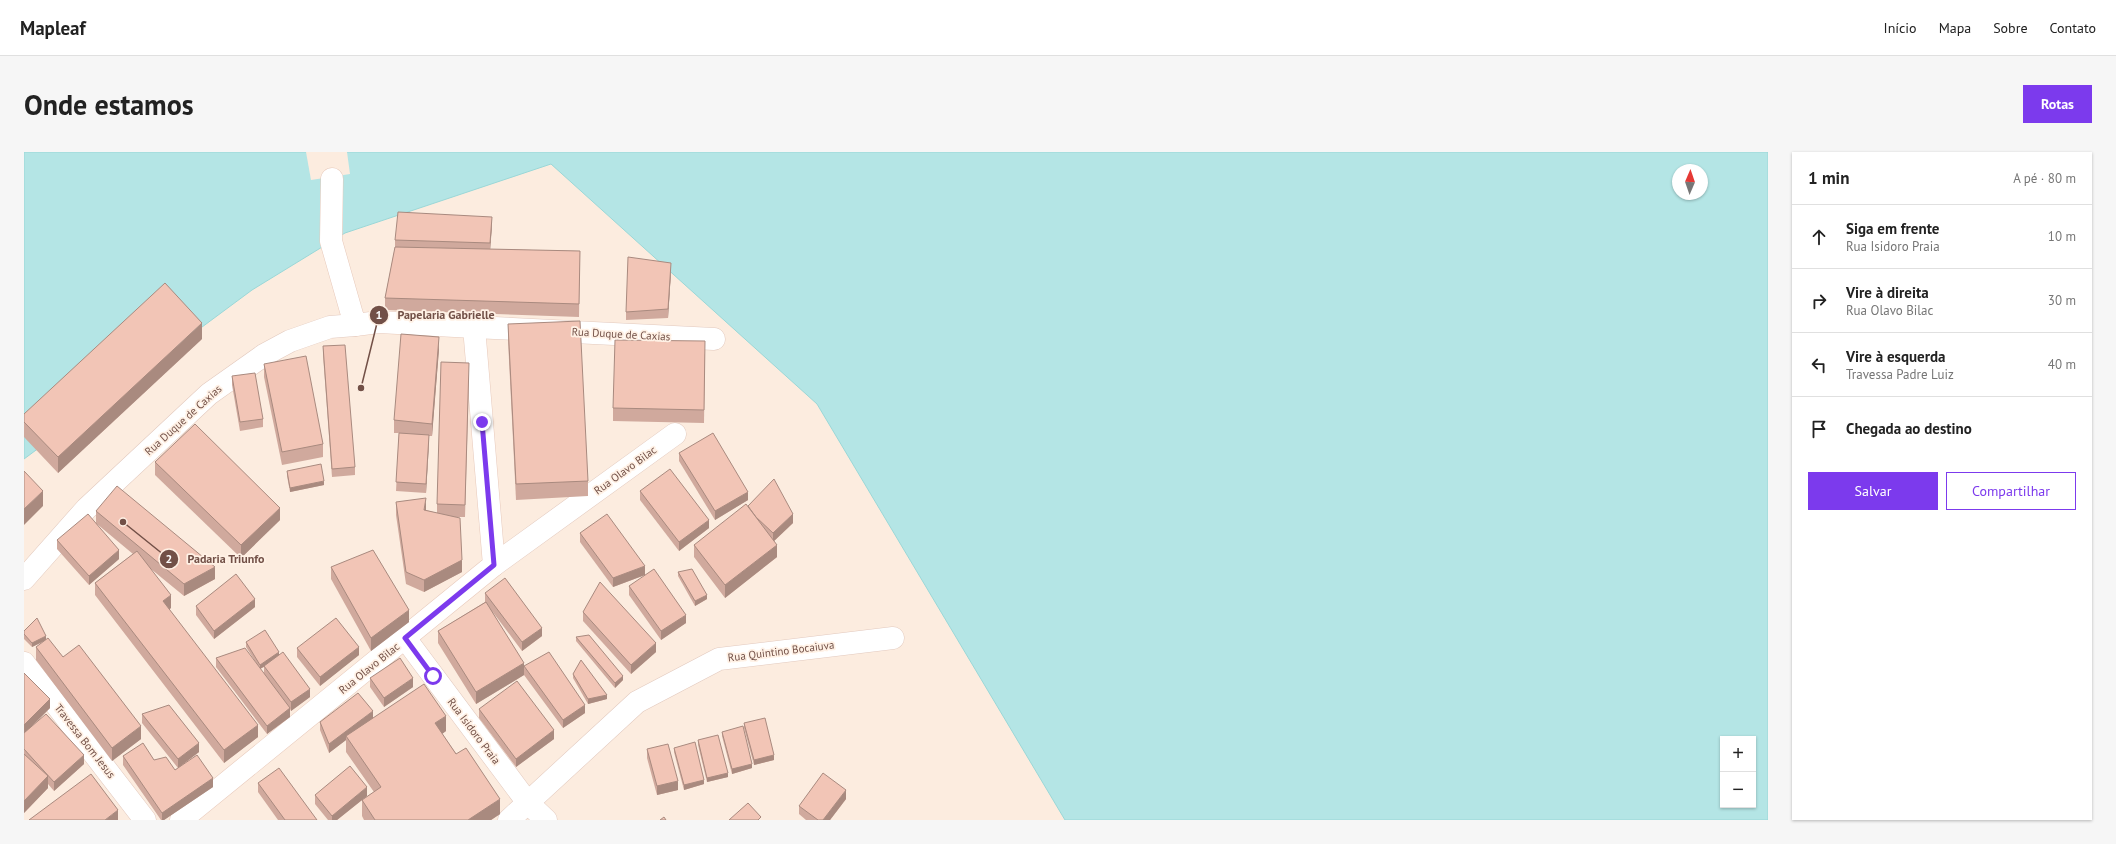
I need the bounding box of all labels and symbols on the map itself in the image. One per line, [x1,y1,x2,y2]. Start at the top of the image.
north arrow [1672,164,1708,200]
callout: Papelaria Gabrielle [369,303,502,327]
text: 1 [376,307,382,322]
text: Papelaria Gabrielle [397,307,495,322]
street label: Rua Duque de Caxias [571,324,671,344]
street label: Rua Duque de Caxias [142,381,225,458]
route end [473,413,491,431]
street label: Rua Olavo Bilac [591,443,659,497]
callout: Padaria Triunfo [159,547,273,571]
text: 2 [166,551,172,566]
text: Padaria Triunfo [187,551,265,566]
street label: Rua Quintino Bocaiuva [727,638,835,664]
street label: Rua Olavo Bilac [336,639,402,697]
route start [424,667,442,685]
street label: Rua Isidoro Praia [445,695,503,767]
street label: Travessa Bom Jesus [52,701,119,781]

